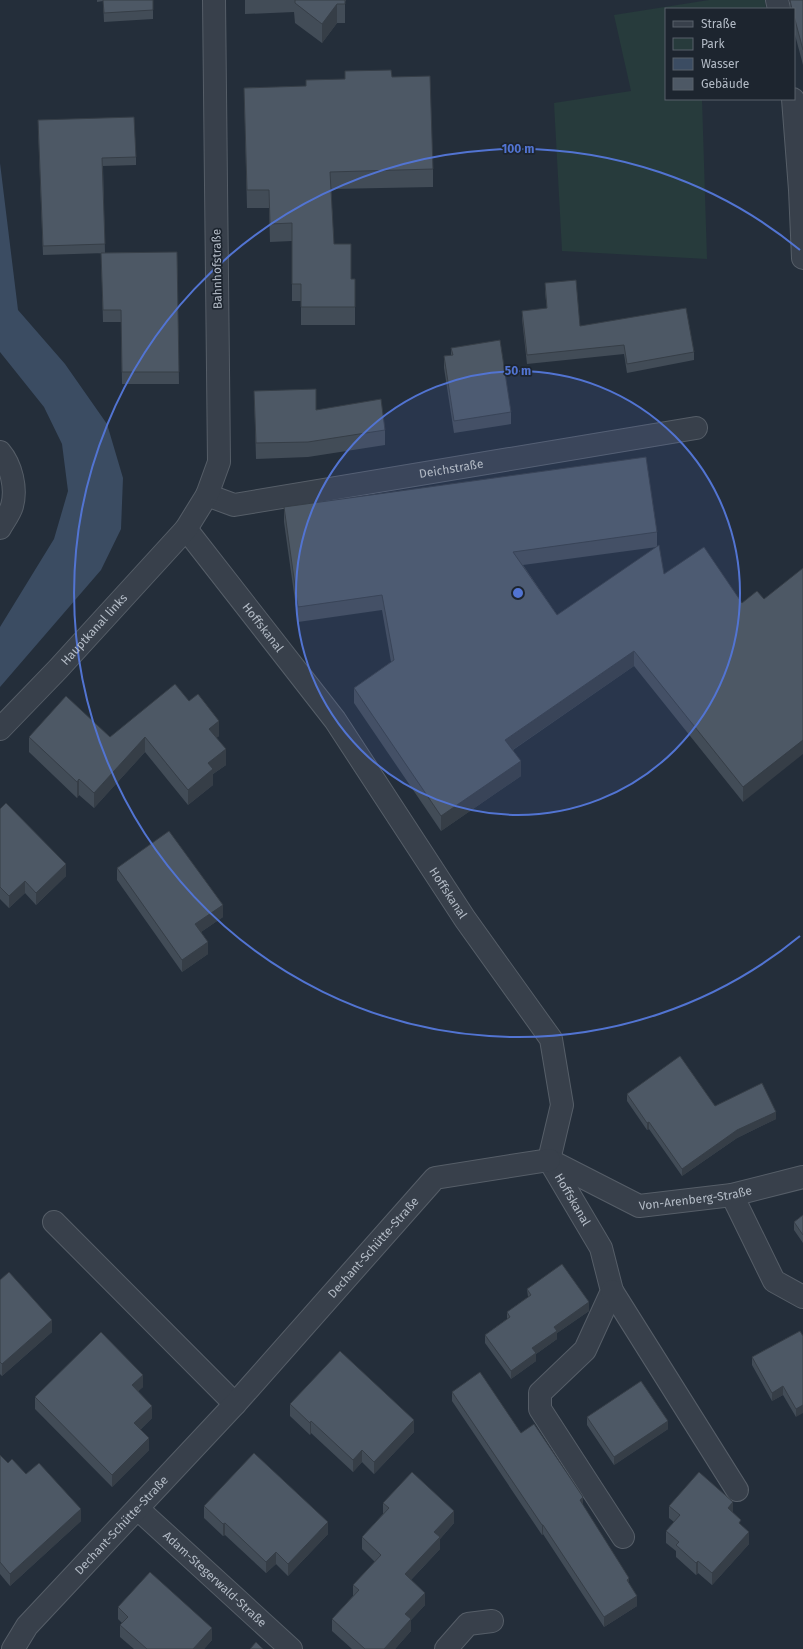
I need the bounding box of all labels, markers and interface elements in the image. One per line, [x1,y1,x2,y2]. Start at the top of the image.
legend [665,8,795,100]
text: Straße [701,17,736,31]
text: Park [701,37,725,51]
text: Wasser [701,57,740,71]
text: Gebäude [701,77,749,91]
text: 100 m [502,142,534,156]
street label: Bahnhofstraße [209,229,225,309]
text: 50 m [505,364,531,378]
street label: Deichstraße [418,457,484,481]
centre of rings [511,586,525,600]
street label: Hauptkanal links [58,591,130,668]
street label: Hoffskanal [239,600,287,655]
street label: Hoffskanal [426,865,470,922]
street label: Hoffskanal [552,1171,593,1229]
street label: Von-Arenberg-Straße [638,1183,753,1213]
street label: Dechant-Schütte-Straße [325,1194,422,1301]
street label: Dechant-Schütte-Straße [72,1473,171,1577]
street label: Adam-Stegerwald-Straße [160,1528,269,1630]

